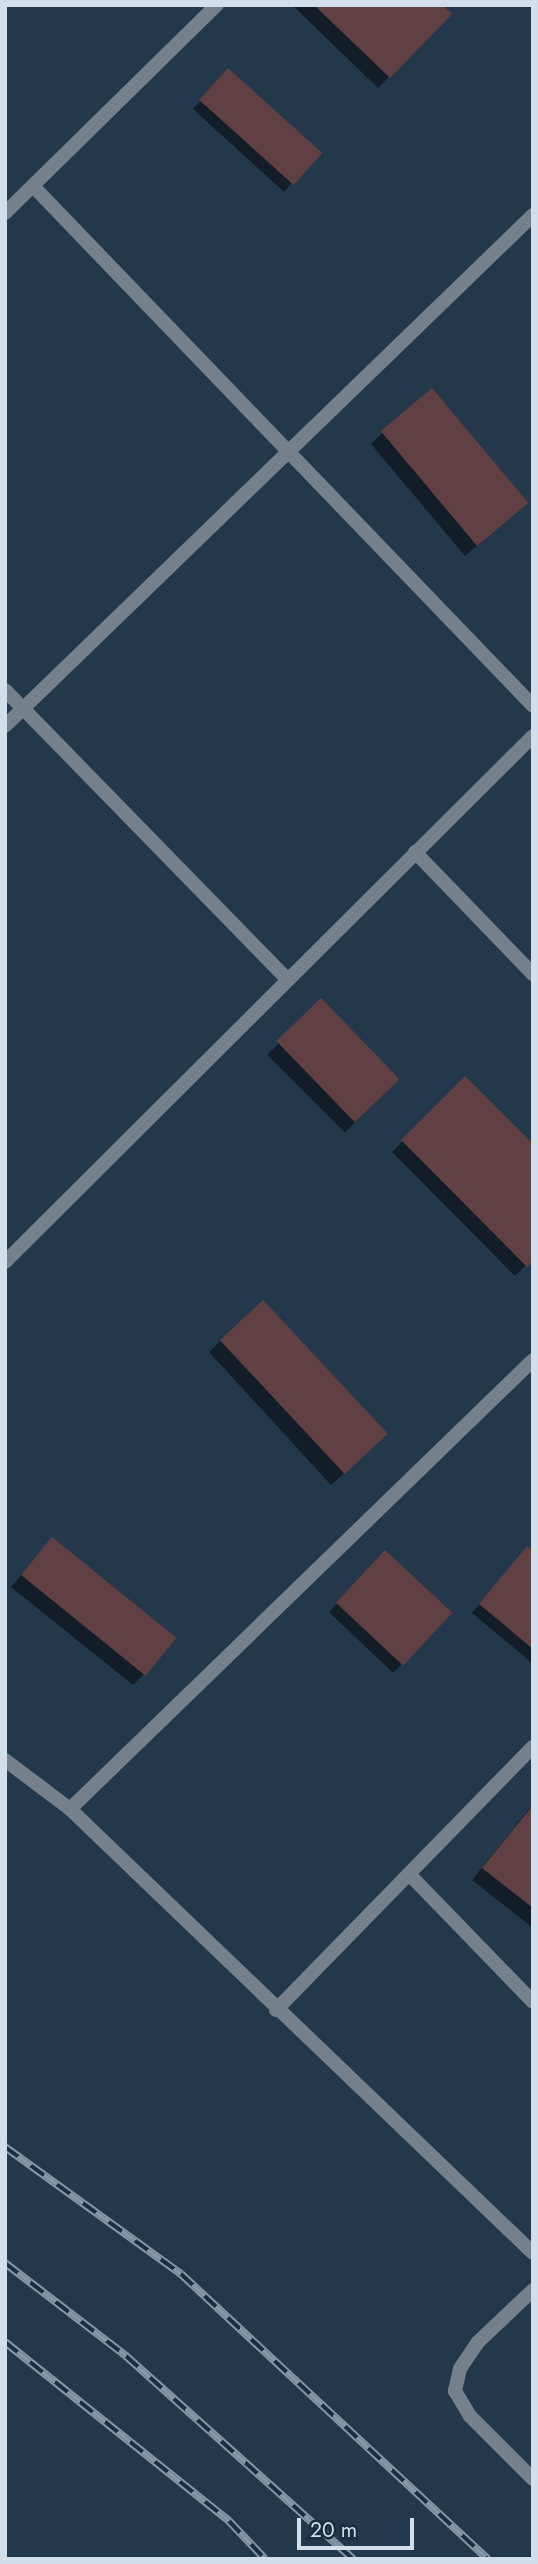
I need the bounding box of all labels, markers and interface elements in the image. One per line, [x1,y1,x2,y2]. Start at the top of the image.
scale bar [300,2504,417,2548]
text: 20 m [310,2515,357,2545]

